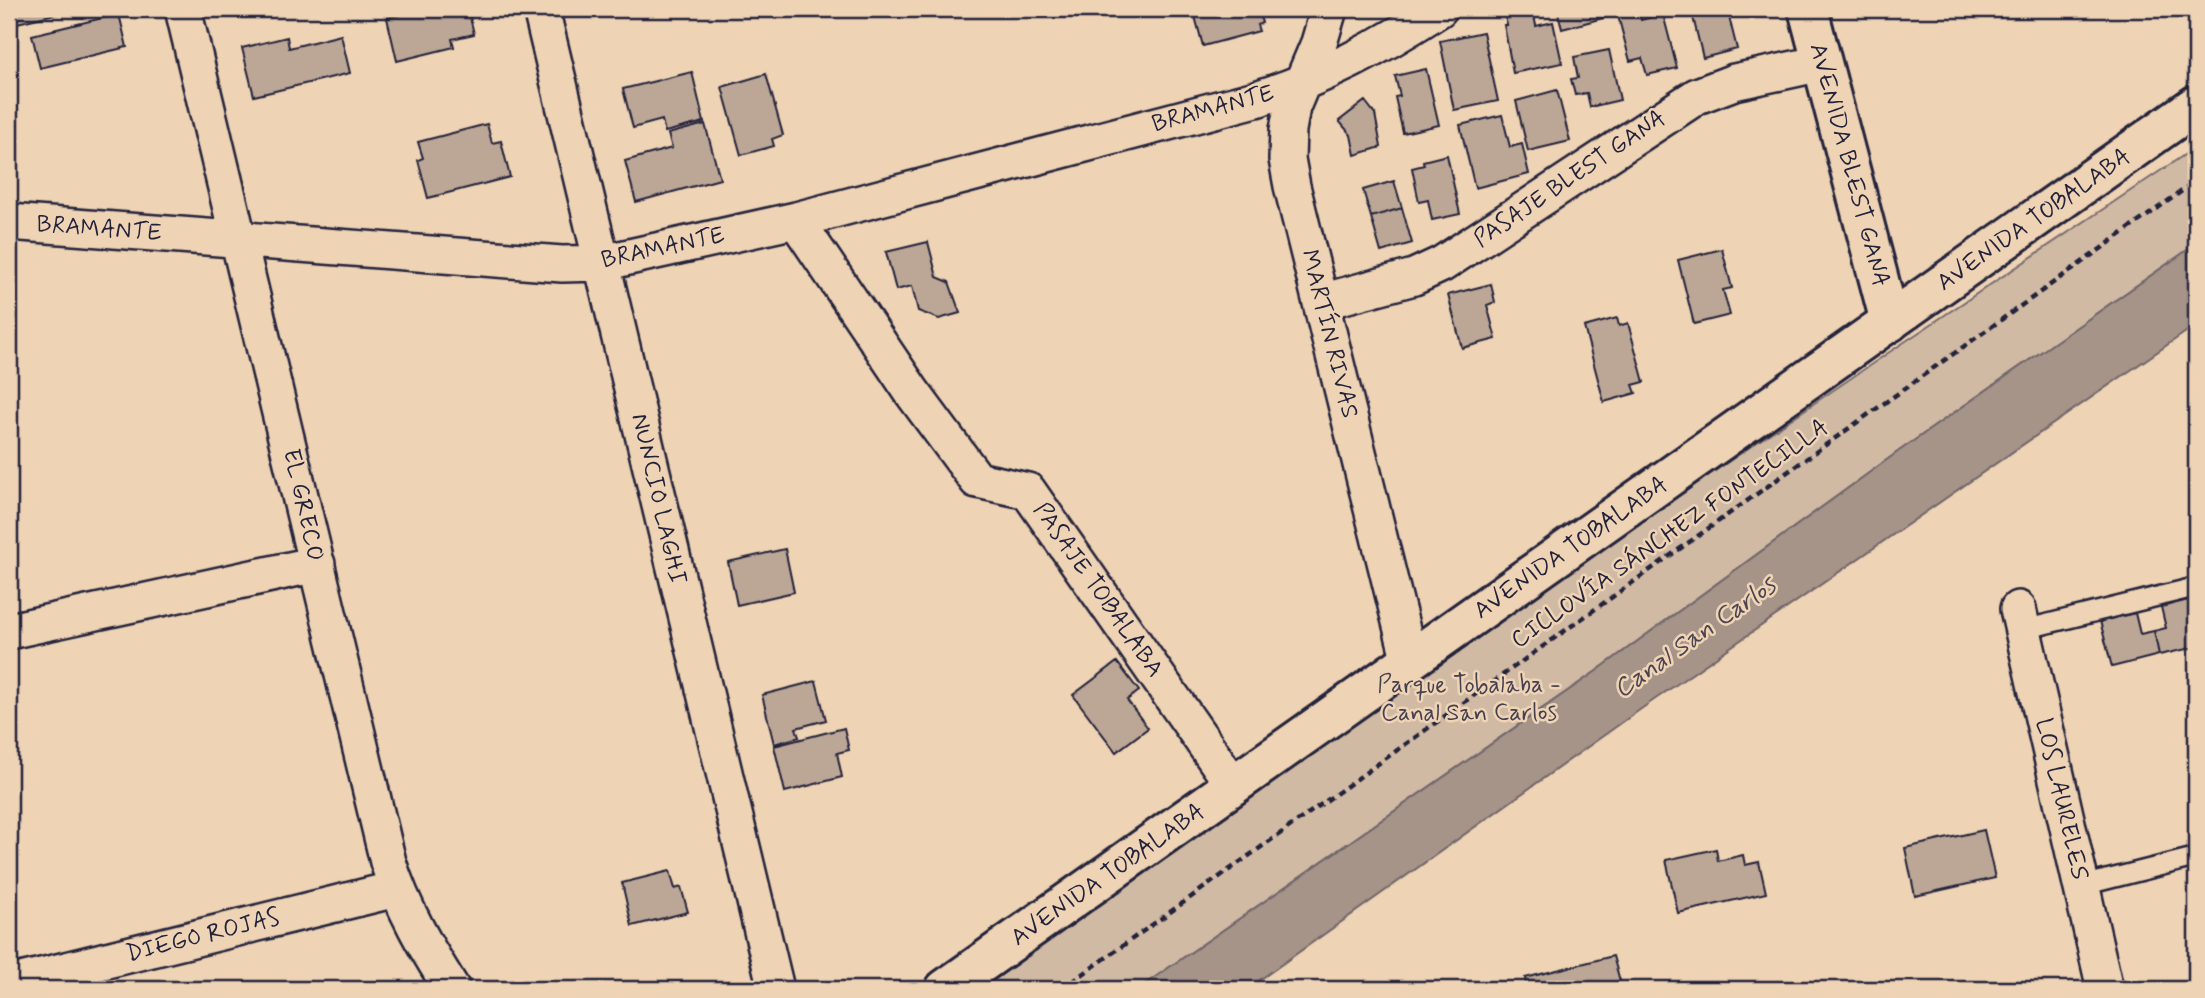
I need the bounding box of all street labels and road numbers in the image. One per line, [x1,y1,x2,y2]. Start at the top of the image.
street label: AVENIDA BLEST GANA [1802,40,1896,290]
street label: BRAMANTE [1148,78,1278,140]
street label: PASAJE BLEST GANA [1468,103,1672,255]
street label: AVENIDA TOBALABA [1931,141,2137,299]
street label: BRAMANTE [35,209,163,249]
street label: BRAMANTE [599,220,728,276]
street label: MARTÍN RIVAS [1293,246,1366,422]
street label: NUNCIO LAGHI [623,410,693,588]
street label: CICLOVÍA SÁNCHEZ FONTECILLA [1505,411,1835,656]
street label: EL GRECO [275,446,331,564]
street label: AVENIDA TOBALABA [1468,469,1674,627]
street label: PASAJE TOBALABA [1026,496,1170,684]
street label: LOS LAURELES [2027,715,2095,883]
street label: AVENIDA TOBALABA [1005,796,1211,954]
street label: DIEGO ROJAS [123,902,283,970]

